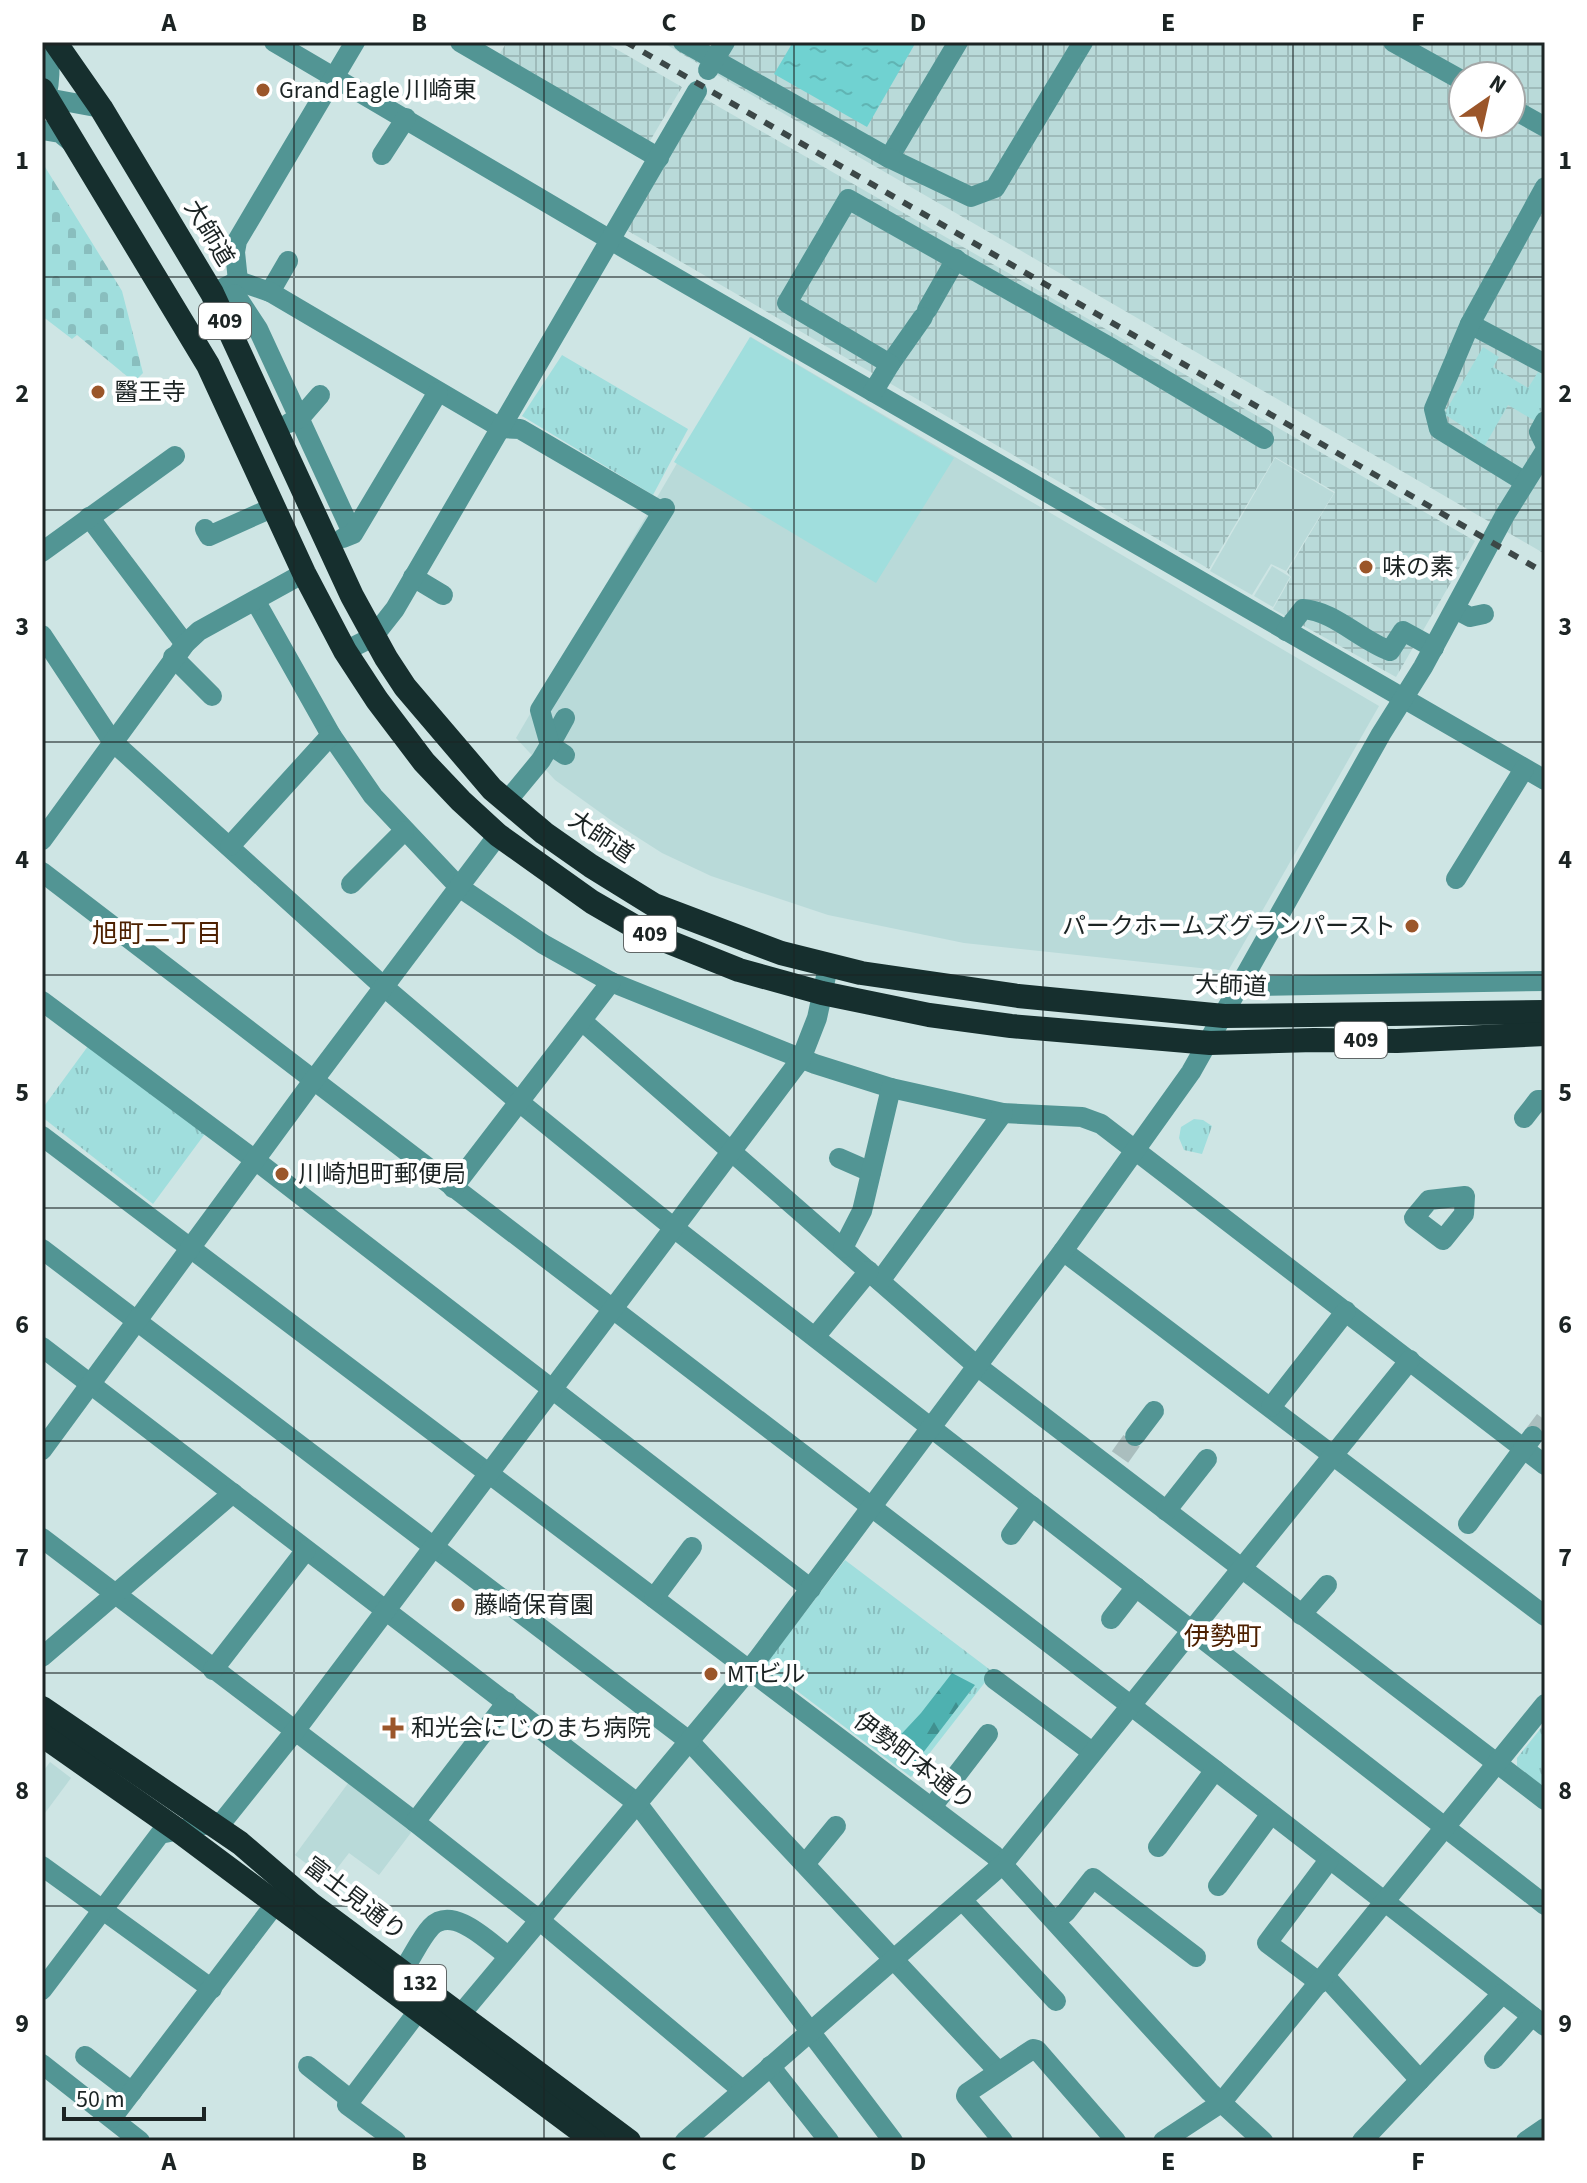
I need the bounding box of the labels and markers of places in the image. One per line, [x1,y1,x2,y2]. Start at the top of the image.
place label: Grand Eagle 川崎東 [279,73,477,108]
marker: Grand Eagle 川崎東 [254,81,272,99]
place label: 醫王寺 [114,375,186,410]
marker: 醫王寺 [89,383,107,401]
place label: 味の素 [1382,550,1454,585]
marker: 味の素 [1357,558,1375,576]
place label: パークホームズグランパースト [1062,909,1396,944]
marker: パークホームズグランパースト [1403,917,1421,935]
place label: 川崎旭町郵便局 [298,1157,466,1192]
marker: 川崎旭町郵便局 [273,1165,291,1183]
place label: 藤崎保育園 [474,1588,594,1623]
marker: 藤崎保育園 [449,1596,467,1614]
place label: MTビル [727,1657,805,1692]
marker: MTビル [702,1665,720,1683]
place label: 和光会にじのまち病院 [411,1711,651,1746]
marker: 和光会にじのまち病院 [382,1717,404,1739]

